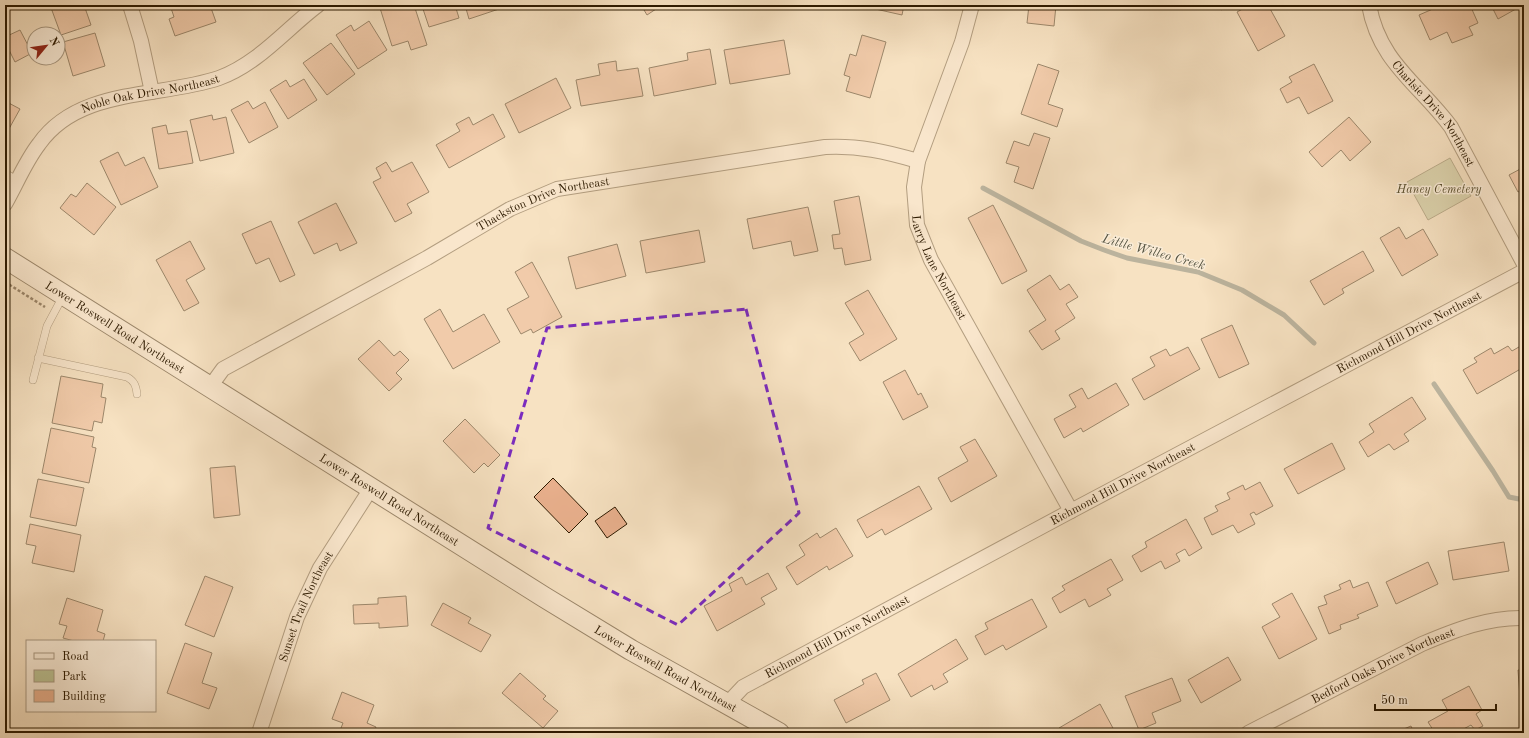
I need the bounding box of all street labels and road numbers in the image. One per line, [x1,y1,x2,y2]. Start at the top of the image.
street label: Charlsie Drive Northeast [1389,59,1476,169]
street label: Noble Oak Drive Northeast [79,73,221,116]
street label: Thackston Drive Northeast [475,176,610,234]
street label: Larry Lane Northeast [909,215,968,322]
street label: Lower Roswell Road Northeast [43,280,186,376]
street label: Richmond Hill Drive Northeast [1335,290,1484,376]
street label: Richmond Hill Drive Northeast [1049,441,1197,528]
street label: Lower Roswell Road Northeast [317,452,461,549]
street label: Sunset Trail Northeast [278,550,336,664]
street label: Richmond Hill Drive Northeast [763,594,912,681]
street label: Lower Roswell Road Northeast [592,624,739,715]
street label: Bedford Oaks Drive Northeast [1310,627,1456,706]

